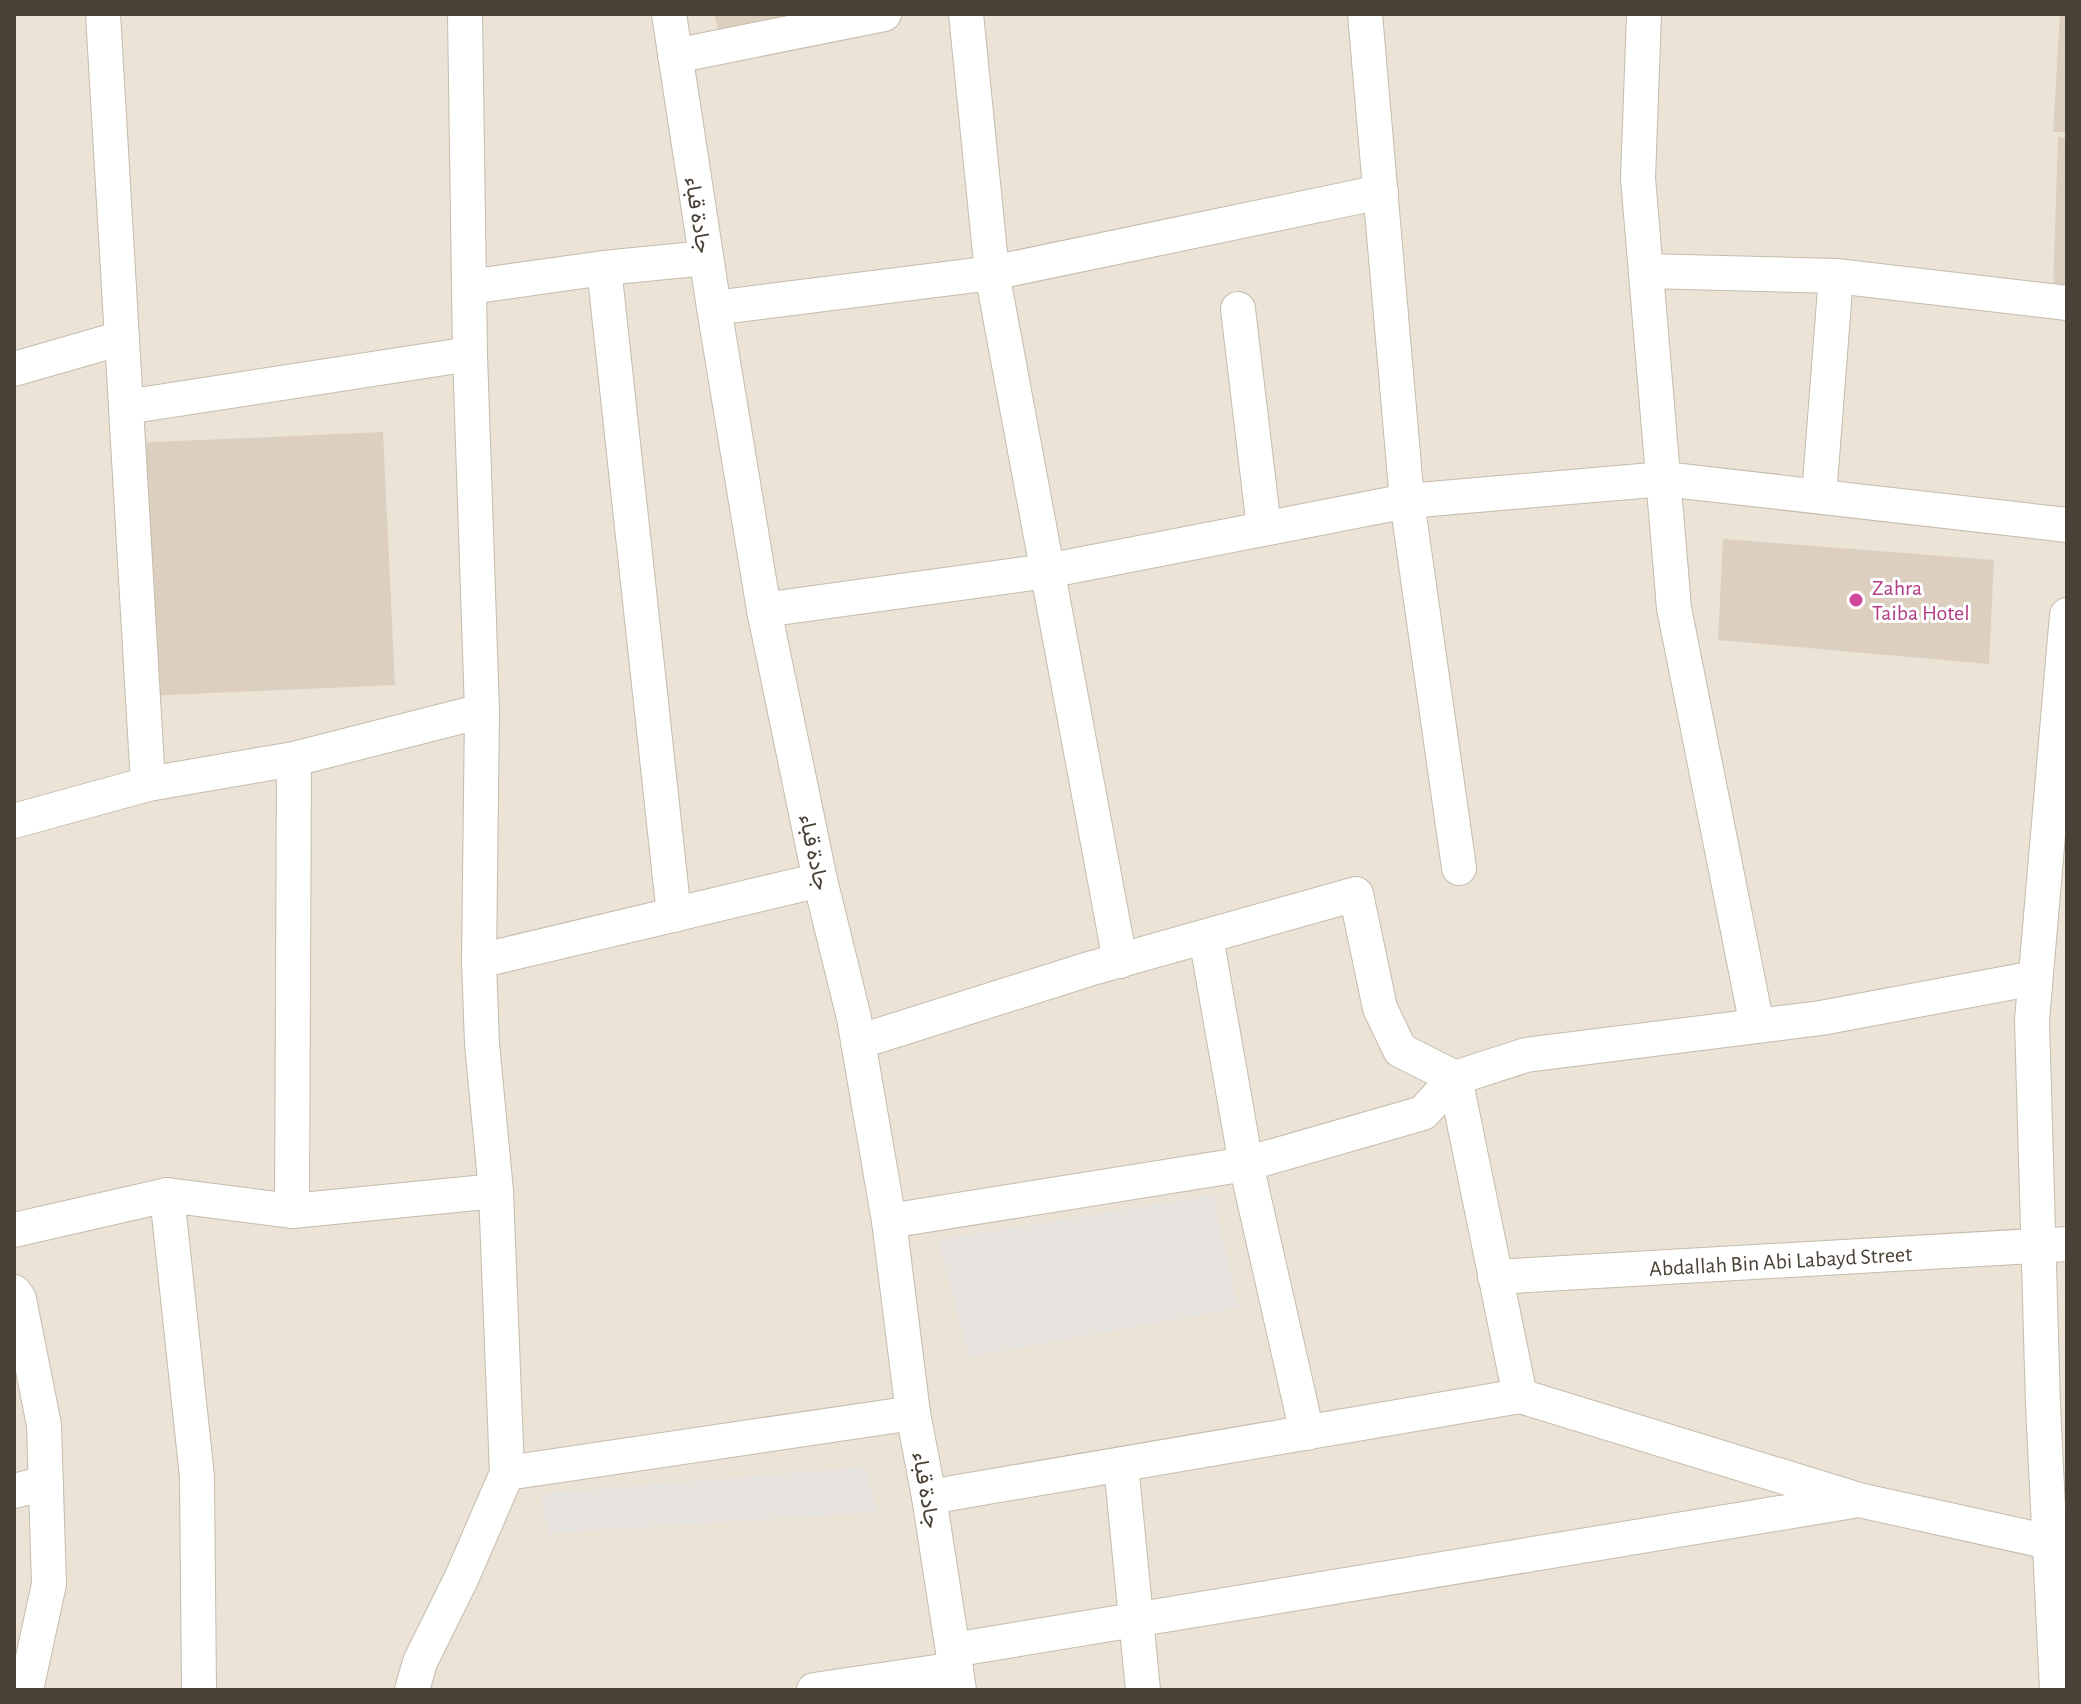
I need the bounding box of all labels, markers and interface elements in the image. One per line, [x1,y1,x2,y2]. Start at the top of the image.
street label: جادة قباء [680,175,715,255]
place label: Zahra Taiba Hotel [1872,577,1970,624]
marker: Zahra Taiba Hotel [1847,591,1865,609]
street label: جادة قباء [794,812,833,892]
street label: Abdallah Bin Abi Labayd Street [1648,1243,1913,1280]
street label: جادة قباء [907,1450,944,1530]

